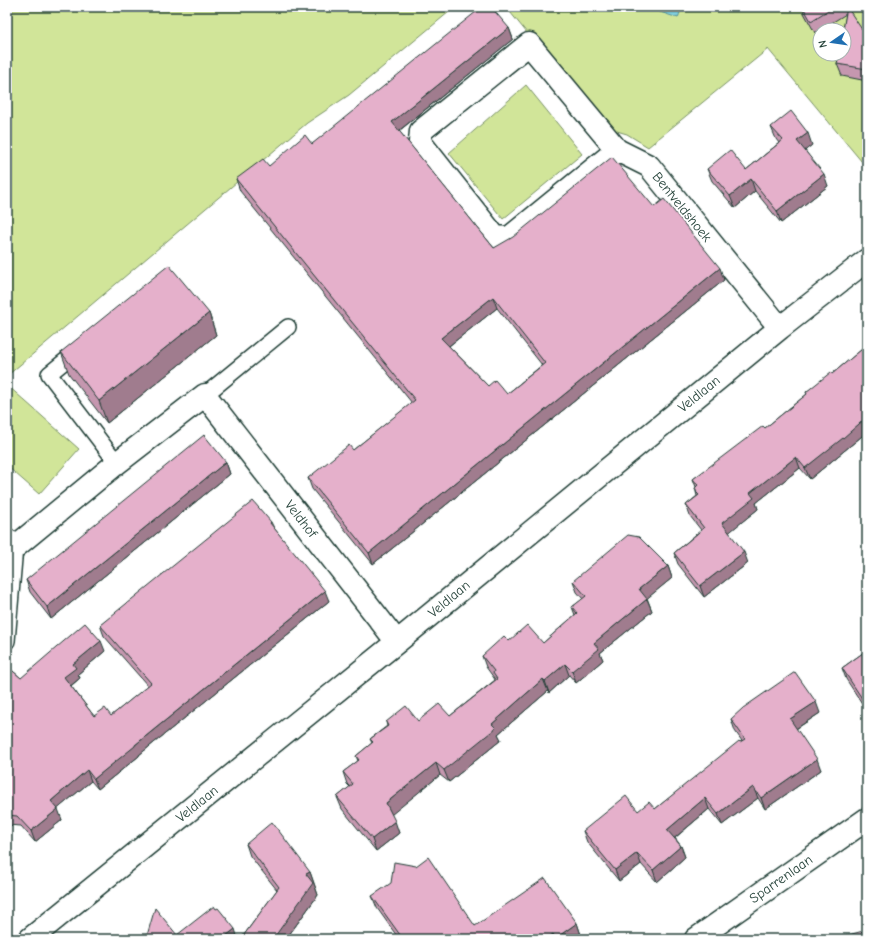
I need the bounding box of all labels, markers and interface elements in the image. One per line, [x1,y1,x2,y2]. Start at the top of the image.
north arrow [812,22,852,62]
text: N [816,39,830,49]
street label: Bentveldshoek [649,169,716,246]
street label: Veldlaan [674,372,724,416]
street label: Veldhof [281,497,322,542]
street label: Veldlaan [425,577,473,621]
street label: Veldlaan [172,782,222,826]
street label: Sparrenlaan [746,851,816,907]

